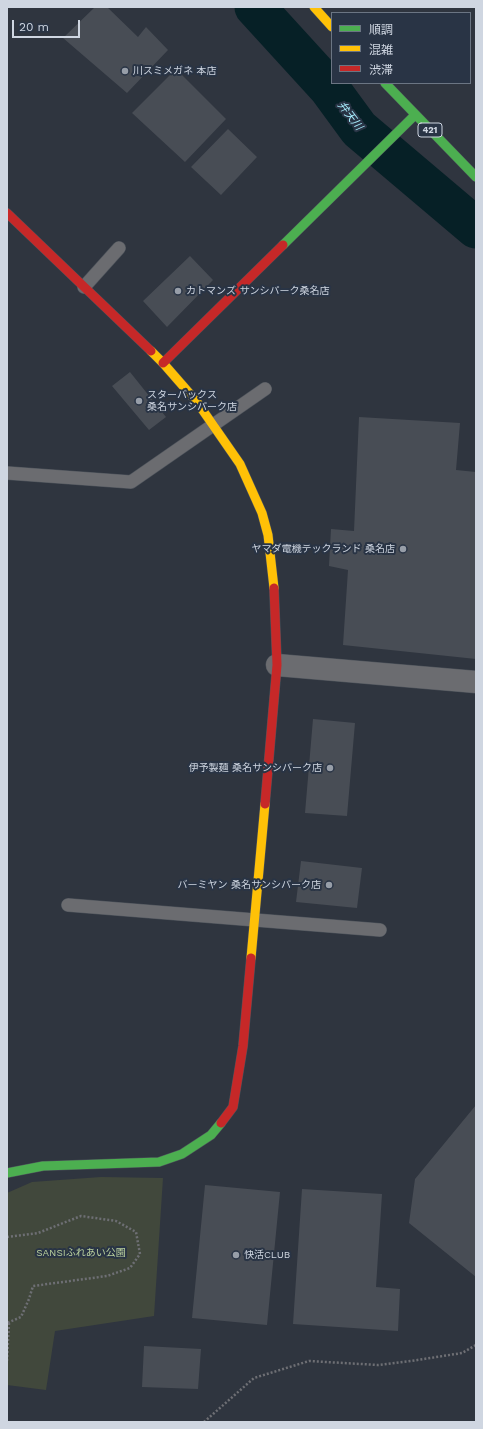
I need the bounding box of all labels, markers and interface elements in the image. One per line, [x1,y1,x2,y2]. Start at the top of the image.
scale bar [14,12,82,38]
legend [331,12,471,84]
text: 20 m [19,20,49,34]
text: 順調 [369,23,393,37]
text: 混雑 [369,43,393,57]
text: 渋滞 [369,63,393,77]
place label: 川スミメガネ 本店 [133,65,216,77]
marker: 川スミメガネ 本店 [120,66,130,76]
water label: 弁天川 [335,99,365,133]
road number: 421 [418,123,442,137]
place label: カトマンズ サンシパーク桑名店 [186,285,329,297]
marker: カトマンズ サンシパーク桑名店 [173,286,183,296]
place label: スターバックス 桑名サンシパーク店 [147,389,237,412]
marker: スターバックス 桑名サンシパーク店 [134,396,144,406]
place label: ヤマダ電機テックランド 桑名店 [252,543,395,555]
marker: ヤマダ電機テックランド 桑名店 [398,544,408,554]
place label: 伊予製麺 桑名サンシパーク店 [189,762,322,774]
marker: 伊予製麺 桑名サンシパーク店 [325,763,335,773]
place label: バーミヤン 桑名サンシパーク店 [178,879,321,891]
marker: バーミヤン 桑名サンシパーク店 [324,880,334,890]
park label: SANSIふれあい公園 [36,1247,126,1259]
place label: 快活CLUB [244,1249,290,1261]
marker: 快活CLUB [231,1250,241,1260]

